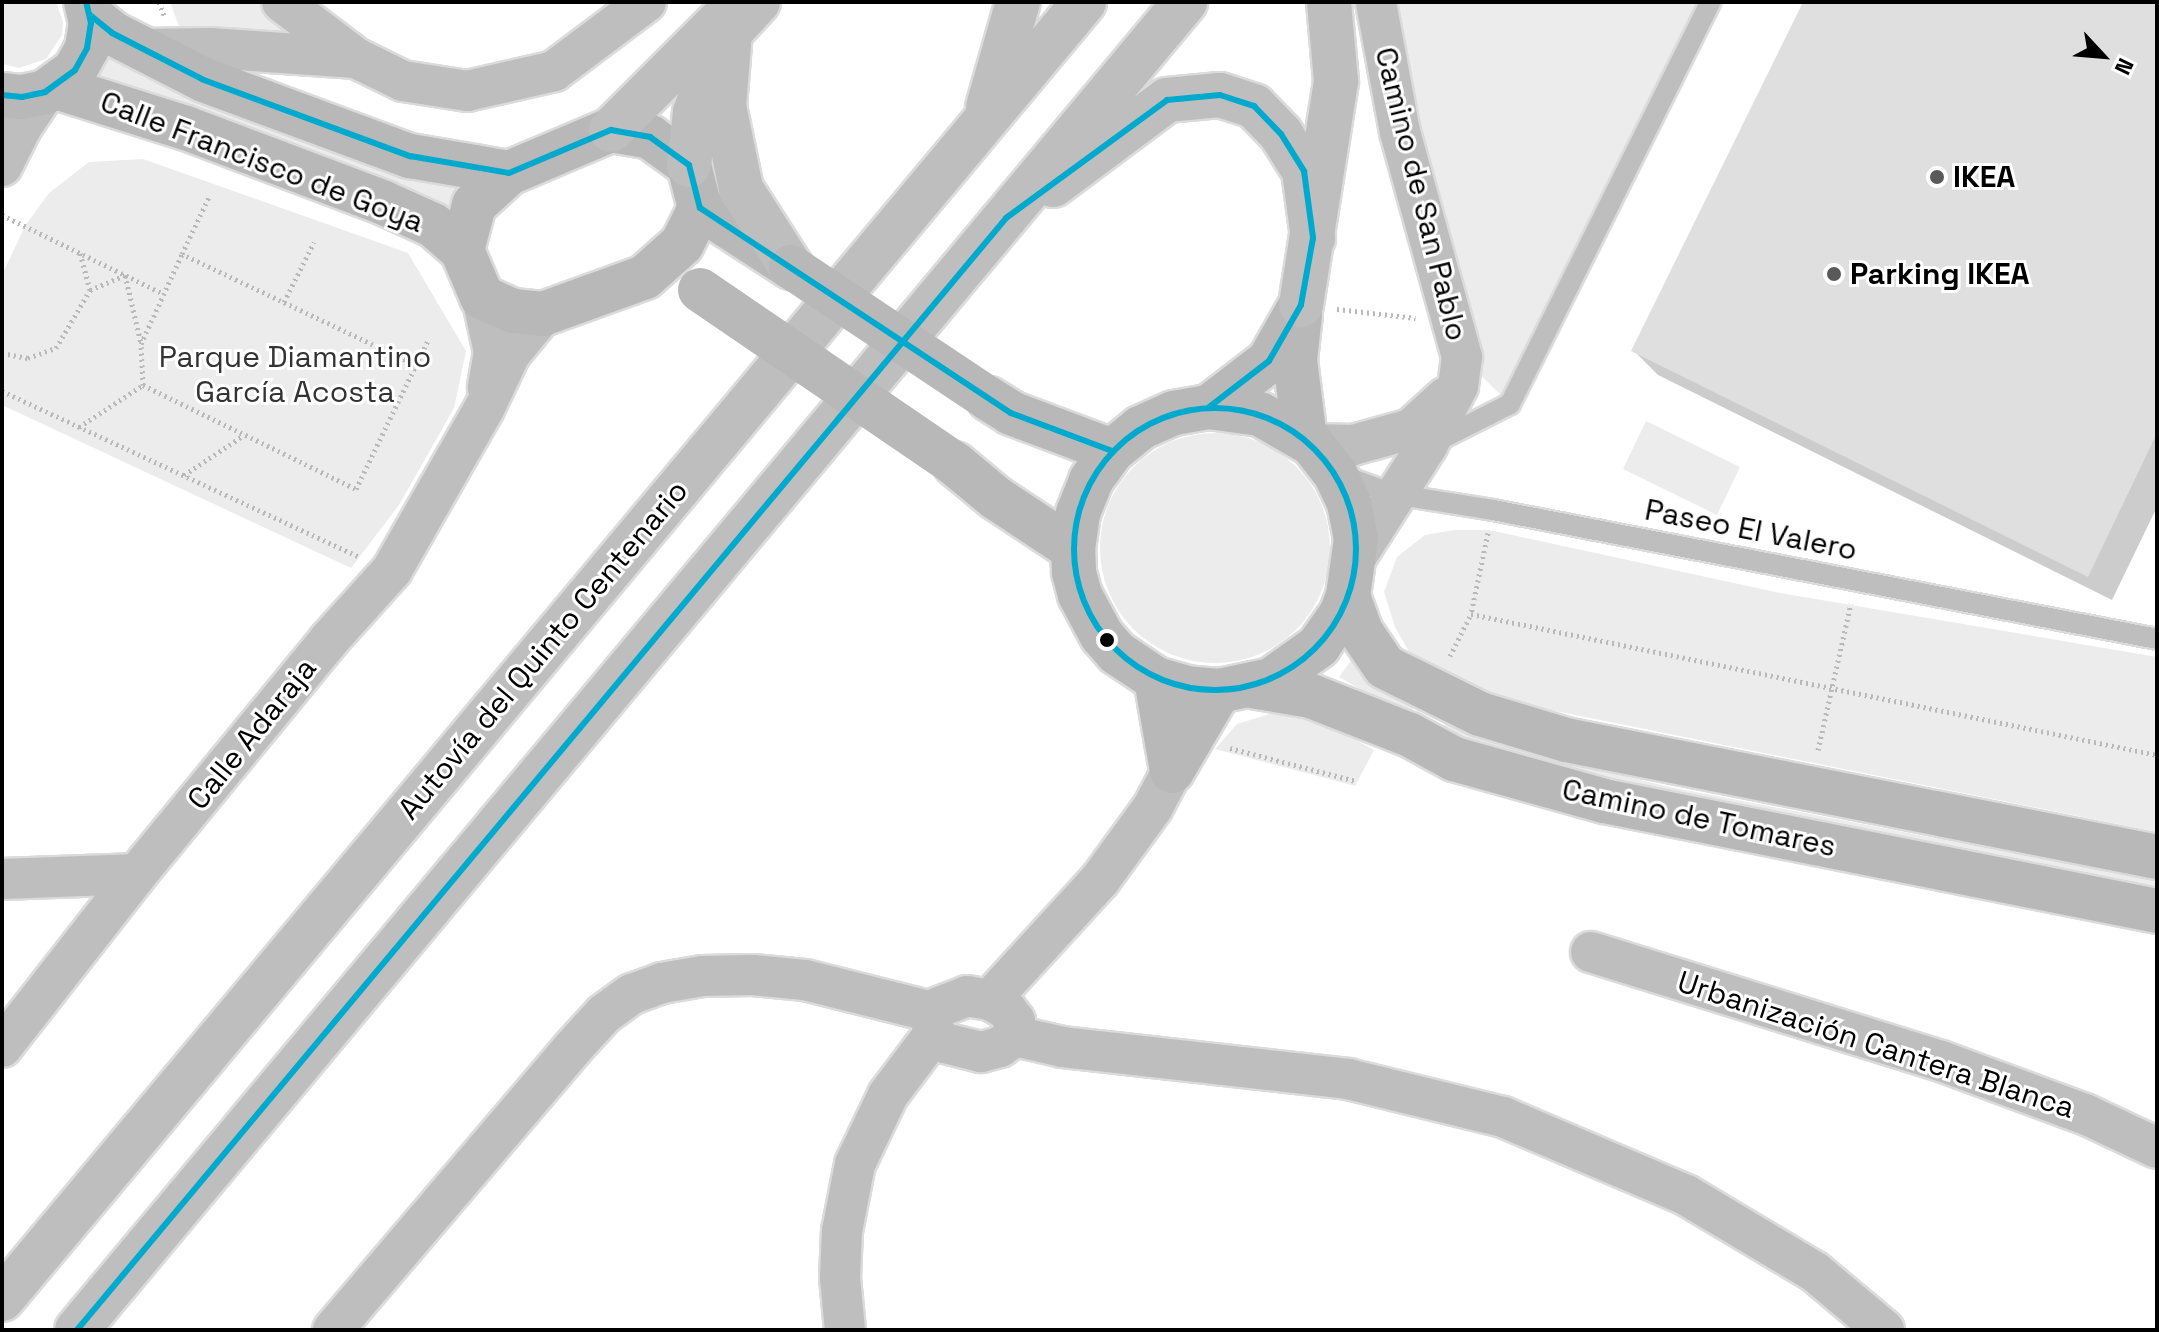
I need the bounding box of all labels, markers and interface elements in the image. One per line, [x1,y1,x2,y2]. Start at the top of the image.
north arrow [2063,16,2143,96]
street label: Camino de San Pablo [1367,44,1475,344]
text: N [2109,54,2140,79]
street label: Calle Francisco de Goya [95,84,429,240]
place label: IKEA [1953,159,2015,195]
marker: IKEA [1928,168,1946,186]
place label: Parking IKEA [1850,256,2030,292]
marker: Parking IKEA [1825,265,1843,283]
park label: Parque Diamantino García Acosta [159,339,431,410]
street label: Autovía del Quinto Centenario [391,473,695,827]
street label: Paseo El Valero [1642,492,1860,568]
unlabelled marker [1099,632,1115,648]
street label: Calle Adaraja [180,651,324,817]
street label: Camino de Tomares [1558,771,1840,865]
street label: Urbanización Cantera Blanca [1673,964,2079,1126]

